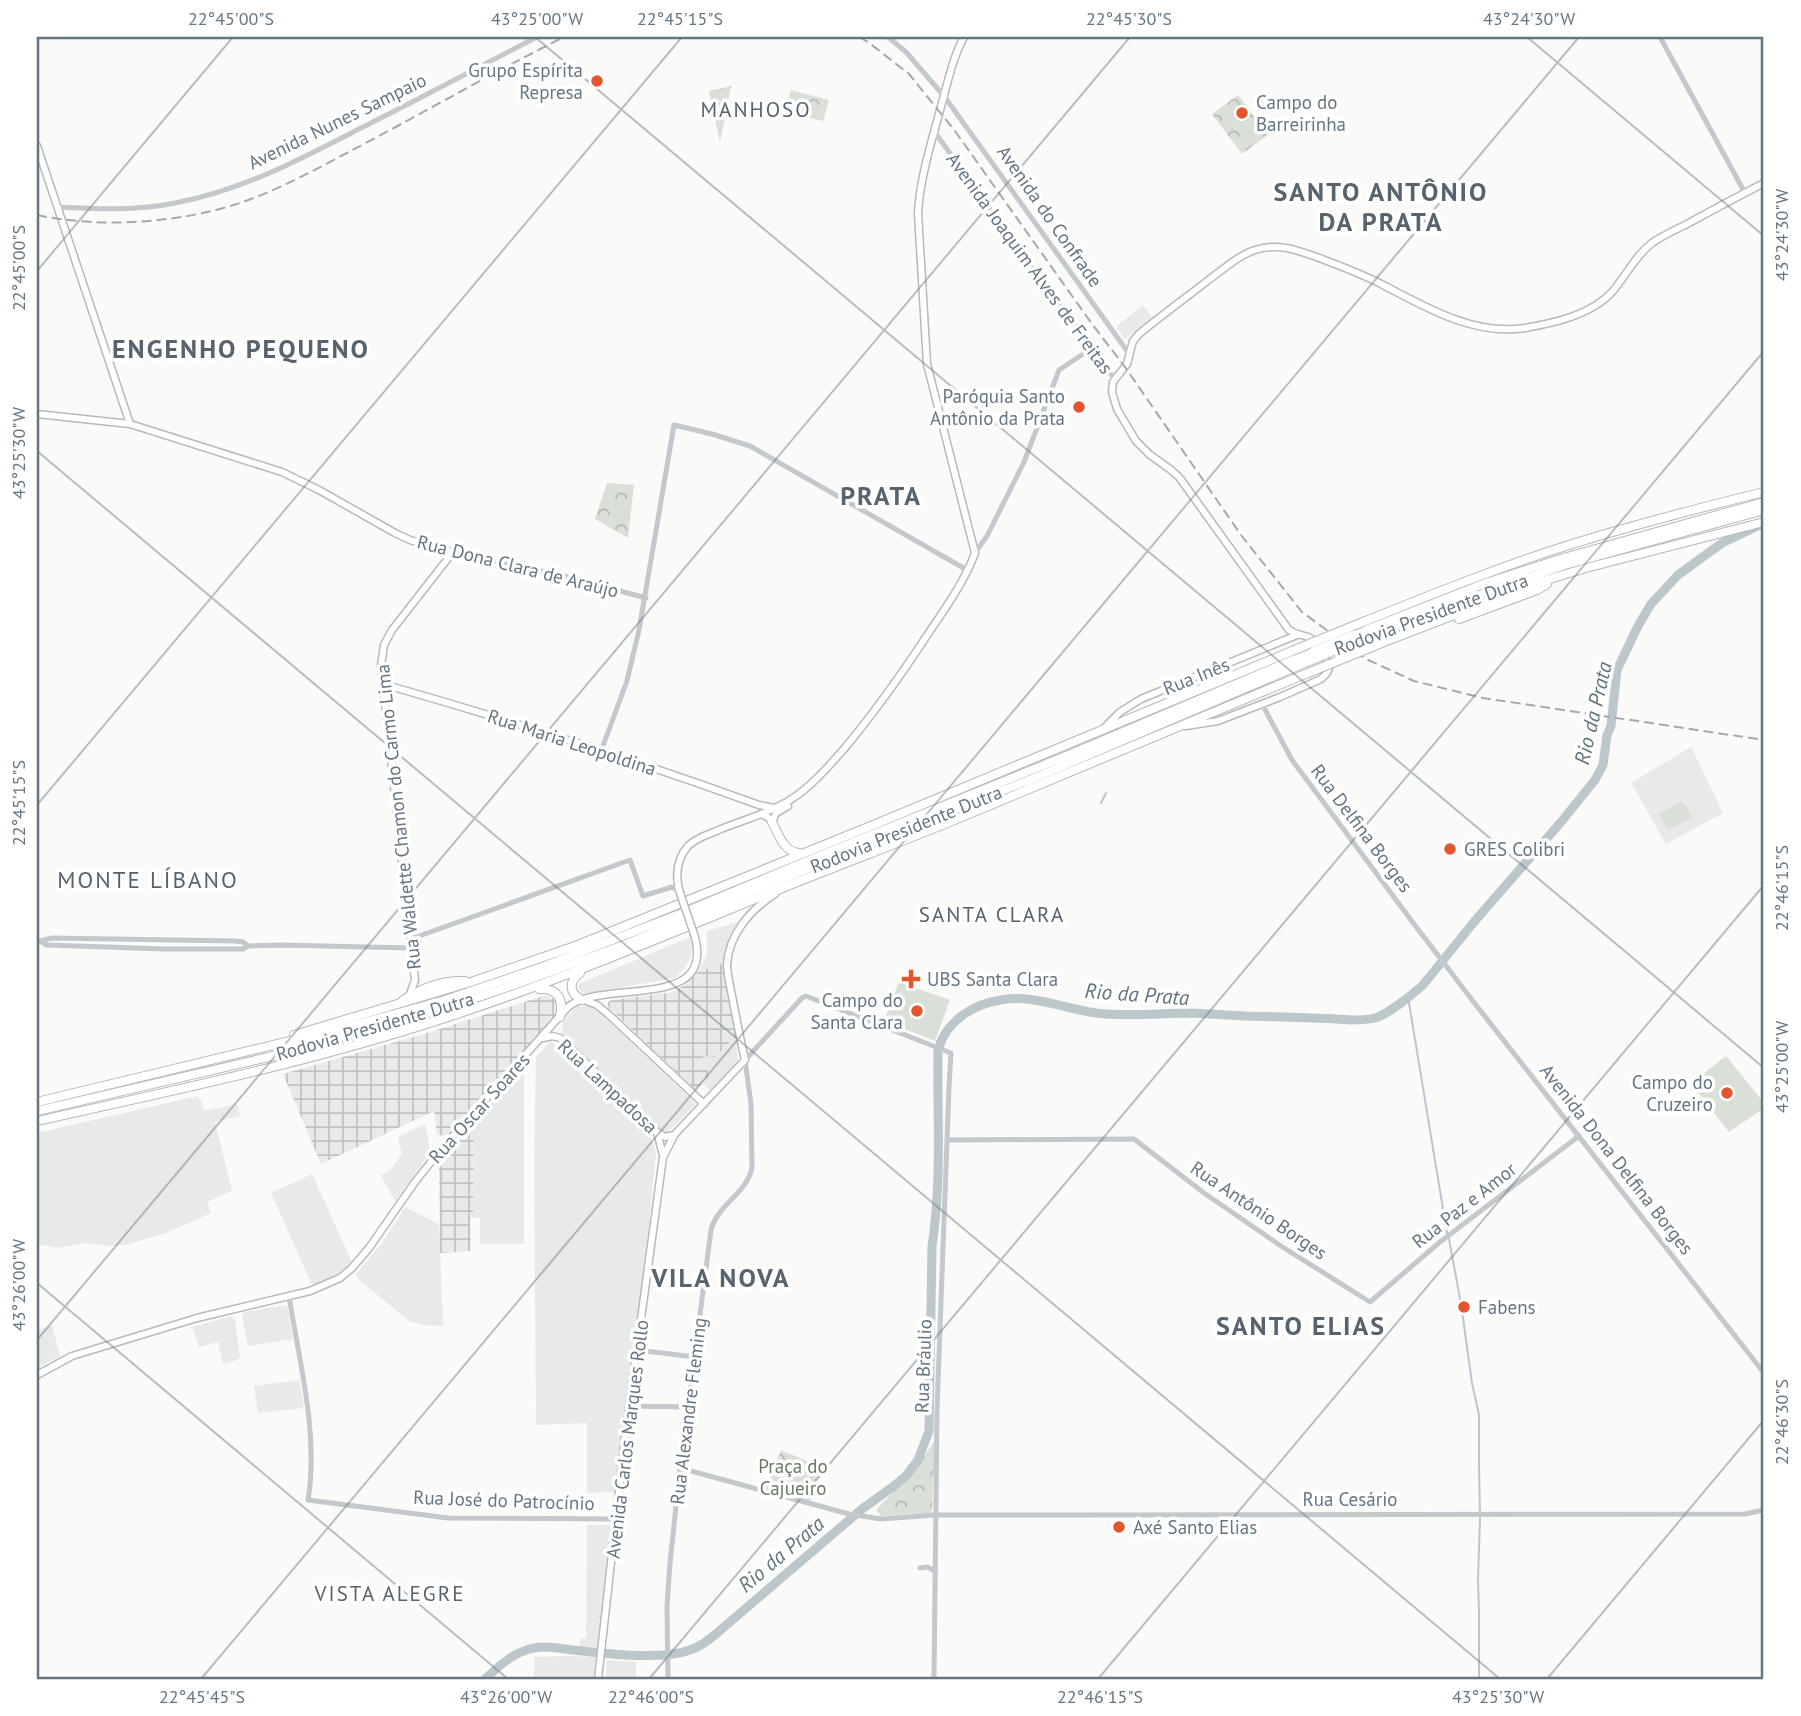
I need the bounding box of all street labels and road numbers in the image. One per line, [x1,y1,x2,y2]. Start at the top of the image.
street label: Avenida Nunes Sampaio [244,67,430,175]
street label: Avenida do Confrade [992,141,1108,291]
street label: Avenida Joaquim Alves de Freitas [942,148,1118,378]
street label: Rua Dona Clara de Araújo [415,529,621,603]
street label: Rodovia Presidente Dutra [1331,568,1531,660]
street label: Rua Inês [1159,652,1233,700]
street label: Rua Waldette Chamon do Carmo Lima [370,663,426,971]
street label: Rua Maria Leopoldina [485,703,659,781]
street label: Rua Delfina Borges [1306,759,1418,897]
street label: Rodovia Presidente Dutra [807,779,1005,879]
street label: Rodovia Presidente Dutra [273,986,477,1066]
street label: Rua Lampadosa [553,1034,663,1138]
street label: Rua Oscar Soares [423,1048,535,1168]
street label: Avenida Dona Delfina Borges [1535,1059,1699,1259]
street label: Rua Antônio Borges [1186,1155,1332,1265]
street label: Rua Paz e Amor [1407,1157,1521,1253]
street label: Rua Alexandre Fleming [665,1316,711,1506]
street label: Avenida Carlos Marques Rollo [600,1318,654,1560]
street label: Rua Bráulio [909,1319,937,1413]
street label: Rua José do Patrocínio [413,1485,595,1515]
street label: Rua Cesário [1303,1487,1397,1511]

